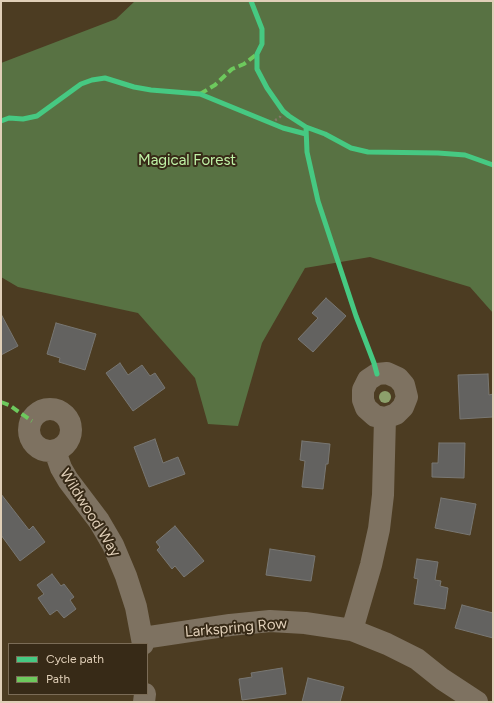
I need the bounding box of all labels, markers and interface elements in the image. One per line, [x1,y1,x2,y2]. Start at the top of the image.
park label: Magical Forest [138,152,236,170]
street label: Wildwood Way [56,466,124,560]
street label: Larkspring Row [184,615,288,641]
legend [8,643,148,695]
text: Cycle path [46,652,104,666]
text: Path [46,672,70,686]

